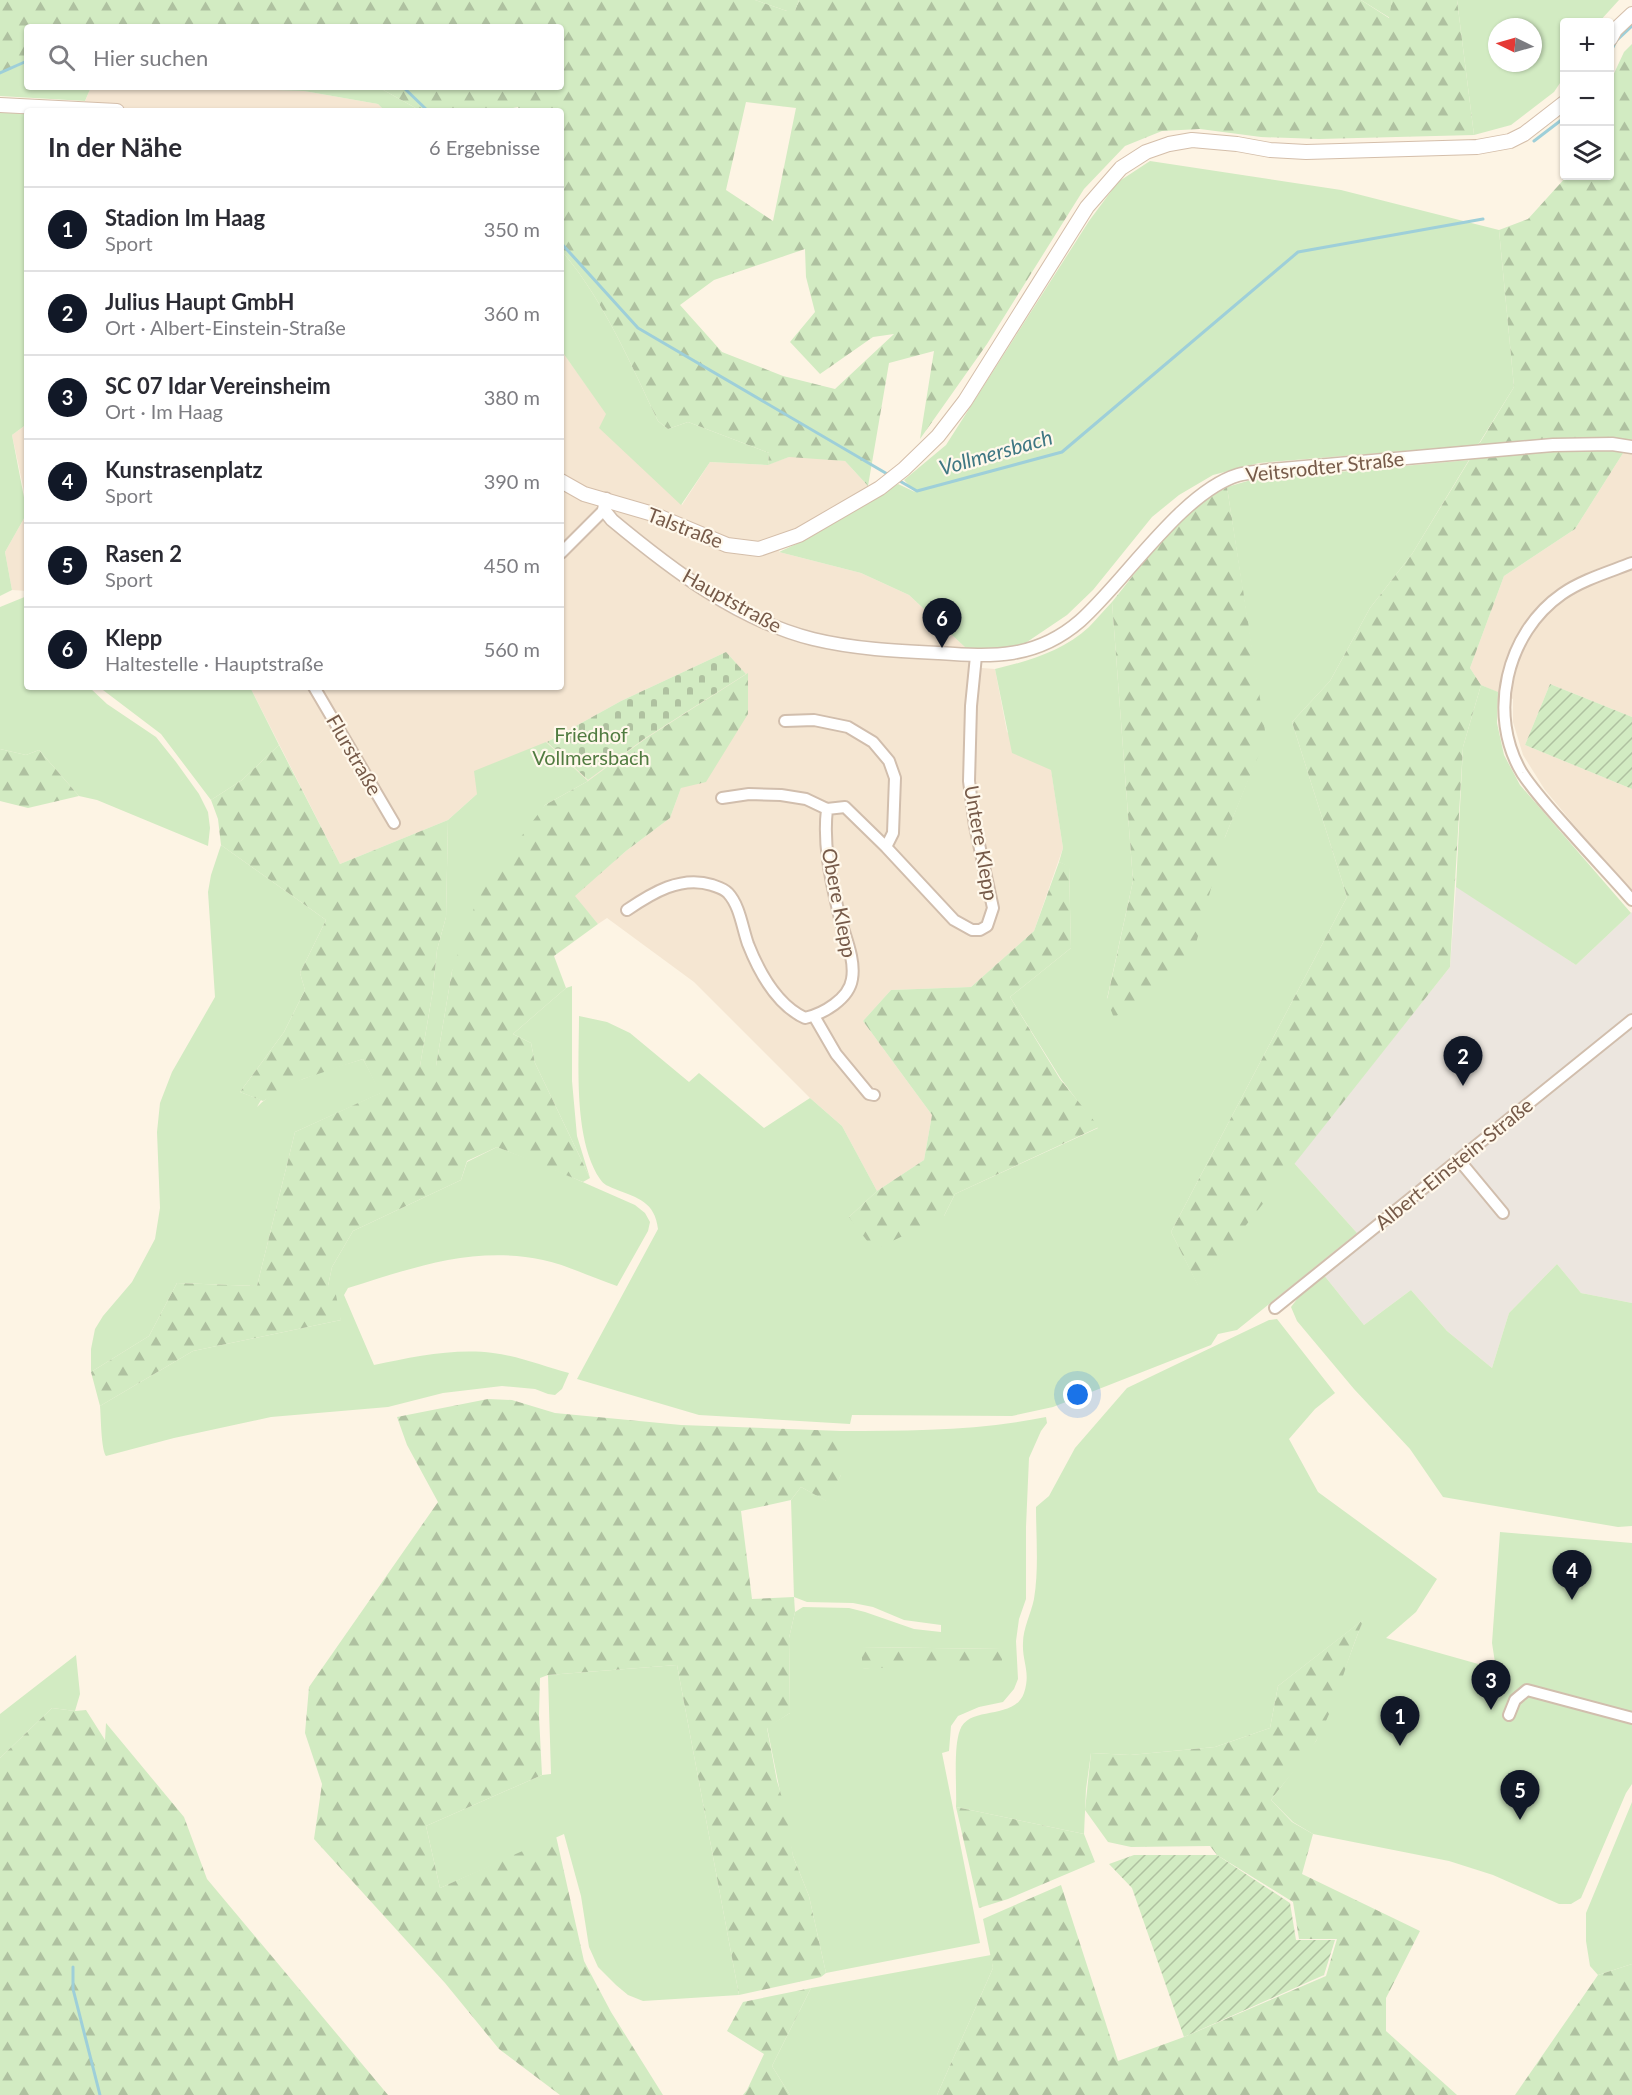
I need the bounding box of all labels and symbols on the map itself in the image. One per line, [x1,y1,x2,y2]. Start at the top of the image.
north arrow [1488,18,1542,72]
water label: Vollmersbach [936,423,1055,480]
street label: Veitsrodter Straße [1245,446,1405,486]
street label: Talstraße [644,502,727,552]
street label: Hauptstraße [679,563,786,637]
pin: 6 [922,598,962,648]
street label: Flurstraße [322,710,388,799]
park label: Friedhof Vollmersbach [532,722,650,769]
street label: Untere Klepp [960,783,1004,902]
street label: Obere Klepp [818,846,862,960]
pin: 2 [1444,1036,1482,1086]
street label: Albert-Einstein-Straße [1370,1092,1537,1234]
your location [1063,1380,1092,1409]
pin: 4 [1552,1550,1592,1600]
pin: 3 [1472,1660,1510,1710]
pin: 1 [1380,1696,1420,1746]
pin: 5 [1500,1770,1540,1820]

